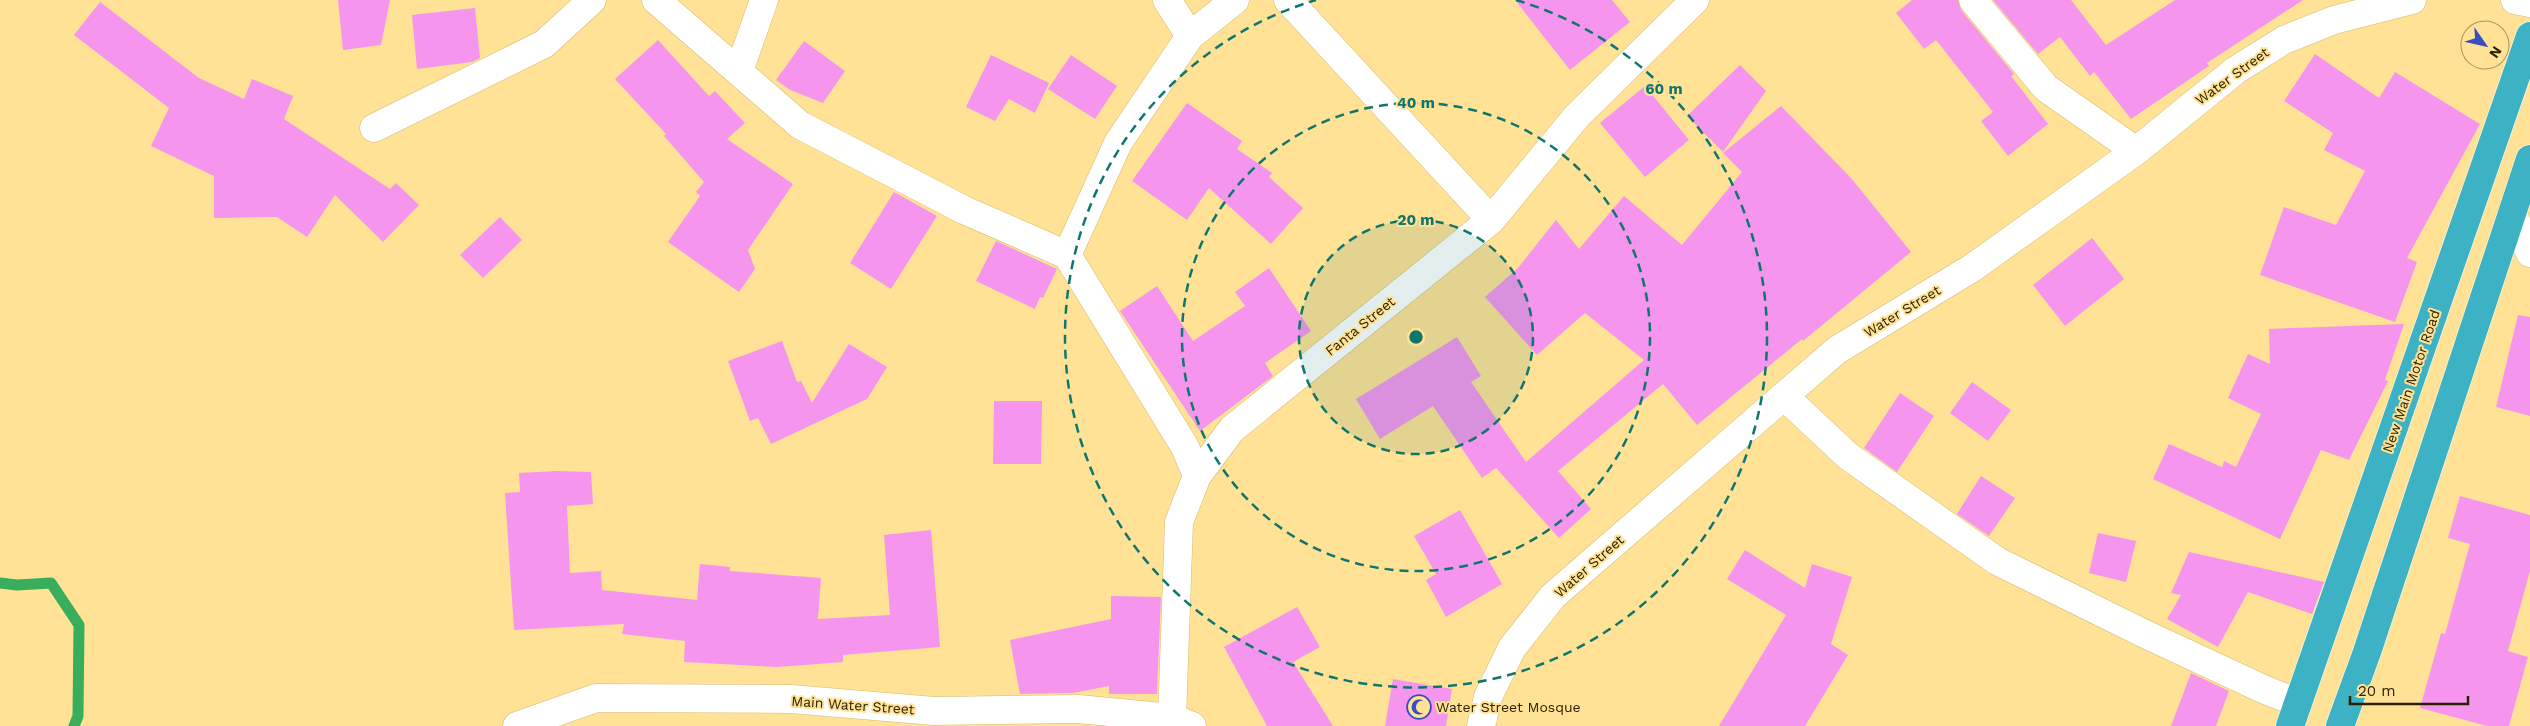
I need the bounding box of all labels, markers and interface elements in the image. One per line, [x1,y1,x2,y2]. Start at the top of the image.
north arrow [2460,20,2510,70]
text: N [2486,43,2505,61]
street label: Water Street [2192,44,2272,108]
text: 60 m [1645,80,1683,98]
text: 40 m [1397,94,1435,112]
text: 20 m [1397,211,1435,229]
street label: Water Street [1861,282,1943,340]
street label: Fanta Street [1322,293,1398,359]
street label: New Main Motor Road [2379,308,2443,454]
centre of rings [1407,328,1425,346]
street label: Water Street [1551,531,1627,601]
scale bar [2350,674,2468,706]
text: 20 m [2358,682,2396,700]
street label: Main Water Street [791,693,915,717]
mosque icon: Water Street Mosque [1406,694,1432,720]
place label: Water Street Mosque [1436,699,1581,715]

